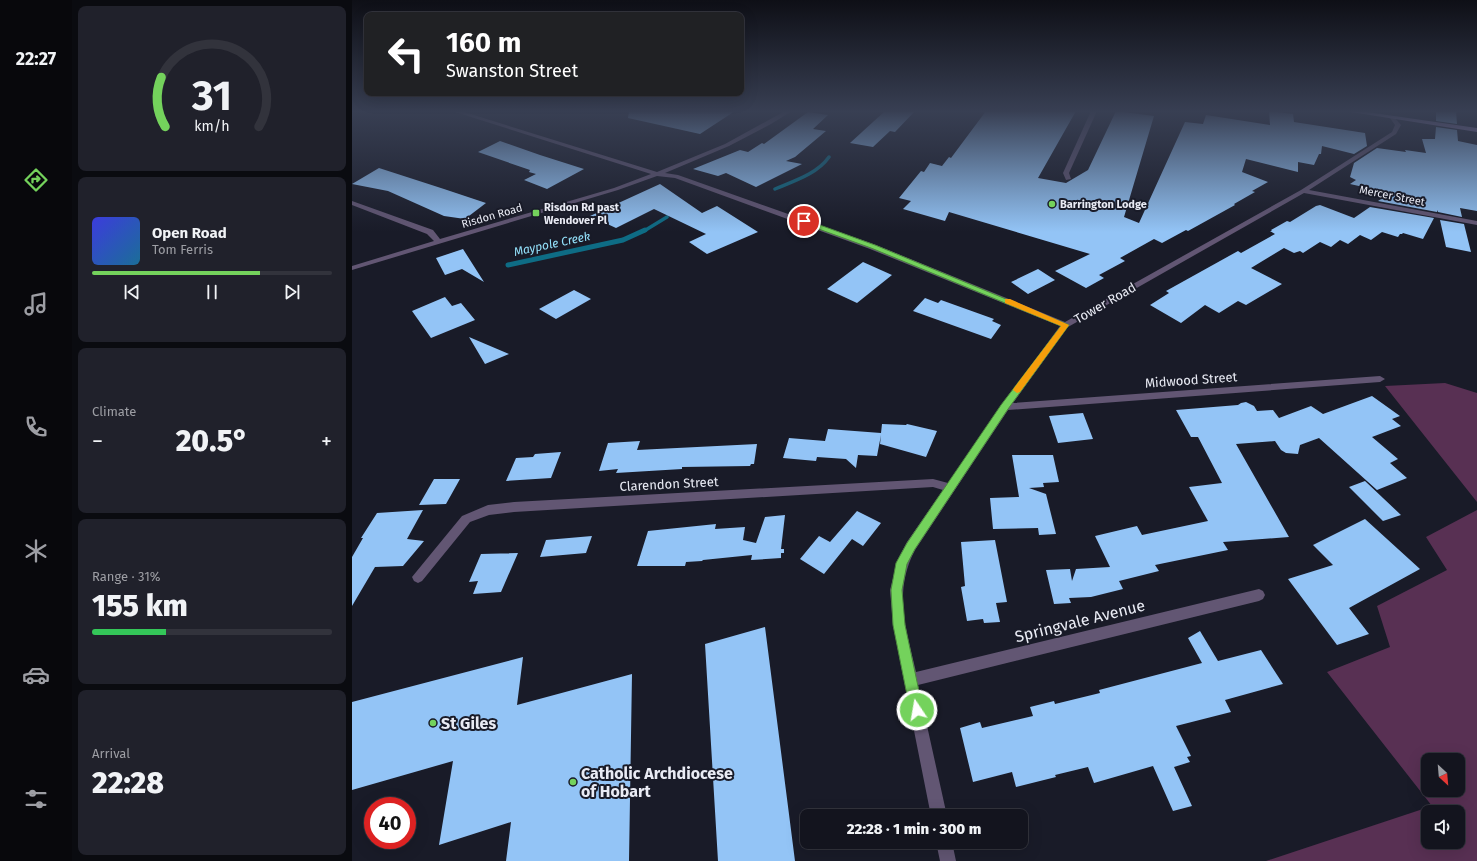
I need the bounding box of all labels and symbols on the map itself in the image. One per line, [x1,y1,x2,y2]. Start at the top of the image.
street label: Mercer Street [1358,183,1426,209]
place label: Barrington Lodge [1060,198,1147,211]
marker: Barrington Lodge [1047,199,1057,209]
street label: Risdon Road [460,201,524,231]
place label: Risdon Rd past Wendover Pl [544,201,620,227]
pin [787,204,821,238]
marker: Risdon Rd past Wendover Pl [531,208,541,218]
water label: Maypole Creek [512,229,592,259]
street label: Tower Road [1072,279,1138,327]
street label: Midwood Street [1144,369,1238,391]
street label: Clarendon Street [619,474,719,494]
street label: Springvale Avenue [1013,596,1147,646]
position arrow [896,689,938,731]
place label: St Giles [441,714,496,733]
marker: St Giles [428,718,438,728]
north arrow [1421,753,1465,797]
place label: Catholic Archdiocese of Hobart [581,764,733,801]
marker: Catholic Archdiocese of Hobart [568,777,578,787]
speed limit sign: 40 [364,797,416,849]

